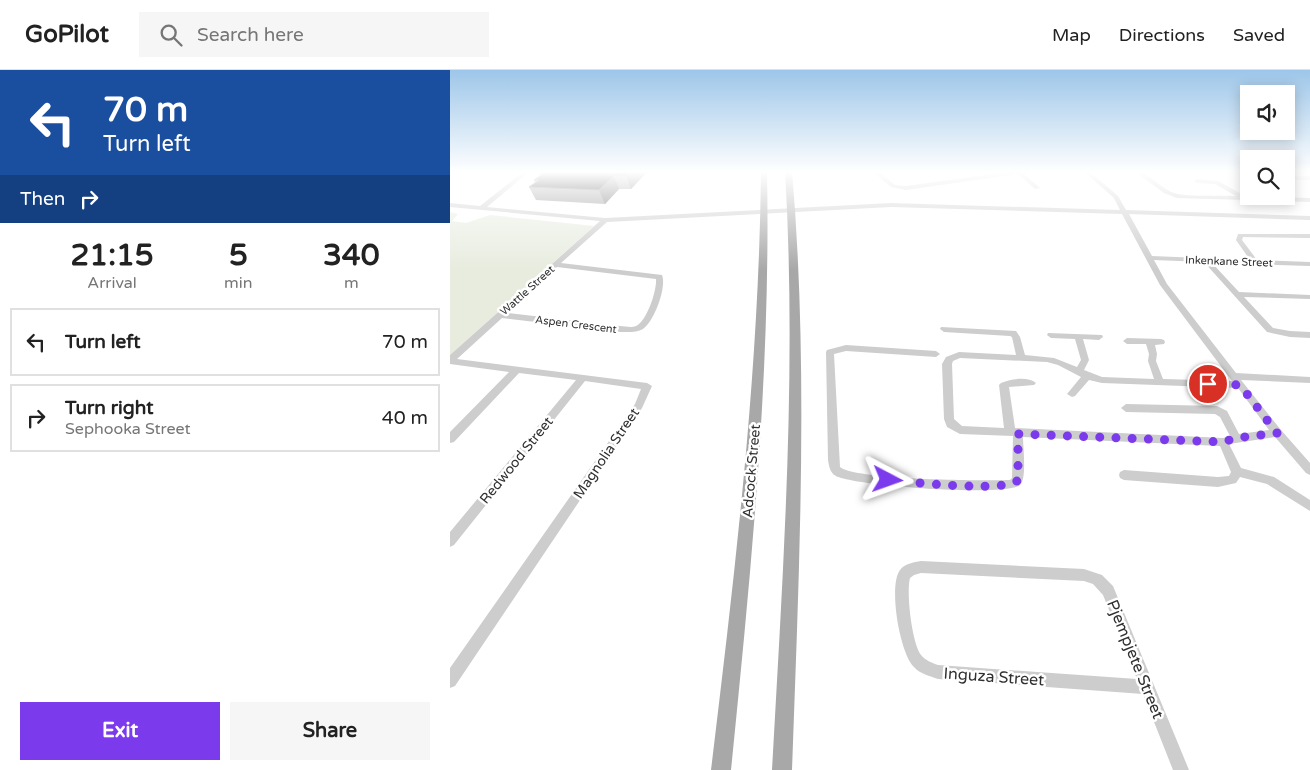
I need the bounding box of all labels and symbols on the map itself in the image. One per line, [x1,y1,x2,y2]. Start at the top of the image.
street label: Inkenkane Street [1185,253,1273,270]
street label: Wattle Street [498,263,557,318]
street label: Aspen Crescent [534,313,618,336]
pin [1187,363,1229,405]
street label: Magnolia Street [570,404,643,502]
street label: Redwood Street [476,413,557,507]
street label: Adcock Street [739,423,764,518]
position arrow [861,453,913,505]
street label: Pjempjete Street [1102,597,1168,722]
street label: Inguza Street [943,664,1045,690]

